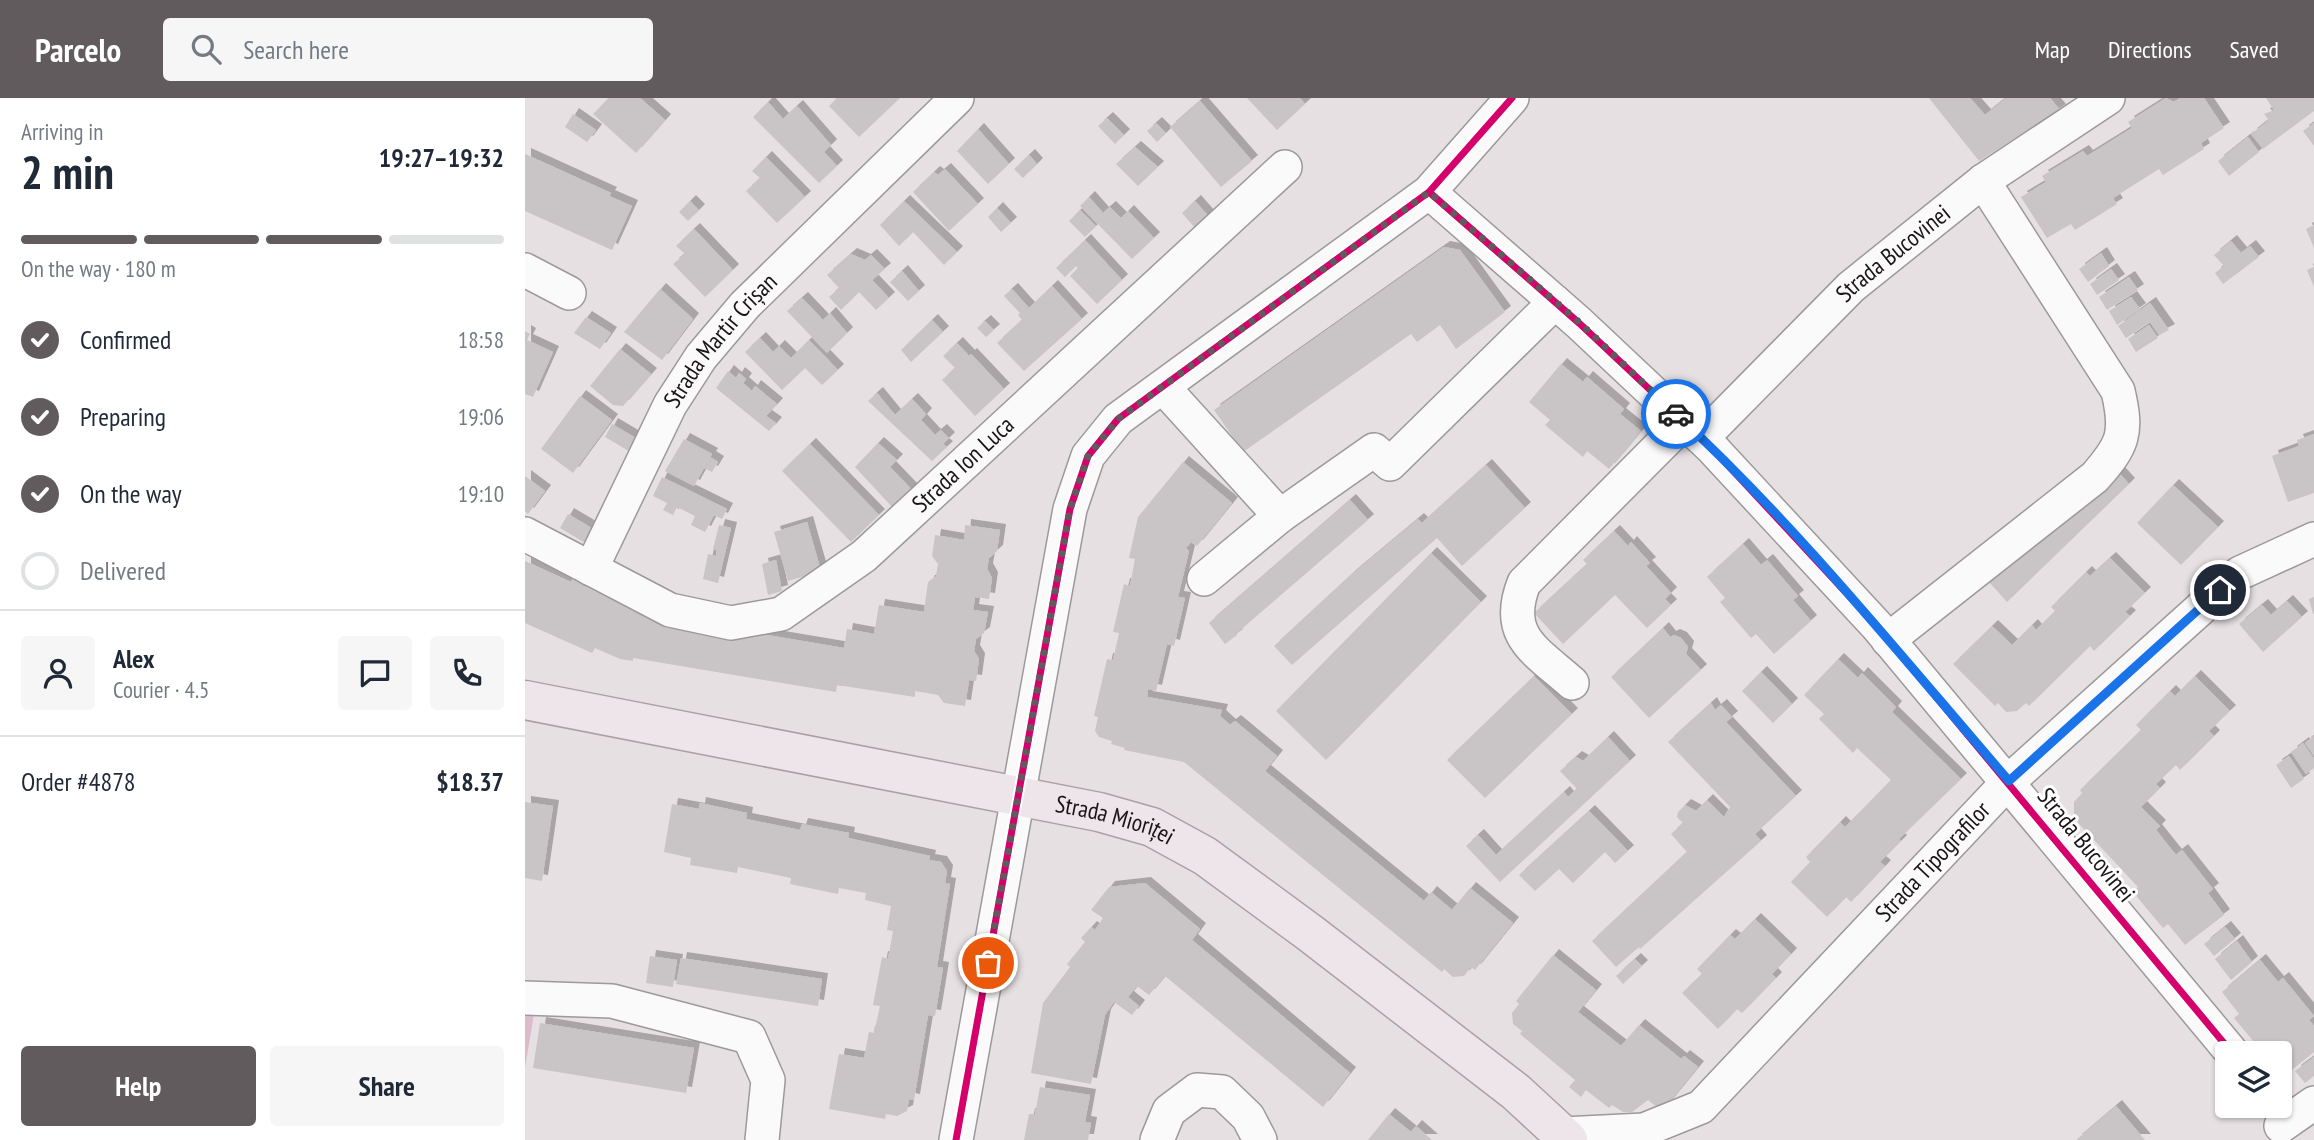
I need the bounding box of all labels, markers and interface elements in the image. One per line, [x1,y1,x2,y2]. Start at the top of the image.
search box [163,18,653,81]
text: Parcelo [35,28,121,71]
icon: search [187,30,225,68]
text: Search here [243,33,349,66]
text: Map [2035,34,2070,65]
text: Directions [2108,34,2192,65]
text: Saved [2230,34,2279,65]
text: Arriving in [21,117,103,146]
text: 19:27–19:32 [379,141,504,174]
text: 2 min [21,142,114,202]
street label: Strada Bucovinei [1829,197,1956,308]
text: On the way · 180 m [21,254,176,283]
street label: Strada Martir Crișan [656,266,783,413]
icon: check [21,321,59,359]
text: Confirmed [80,323,171,356]
text: 18:58 [458,325,504,354]
courier [1641,379,1711,449]
icon: car [1657,395,1695,433]
icon: check [21,398,59,436]
text: Preparing [80,400,166,433]
text: 19:06 [458,402,504,431]
street label: Strada Ion Luca [905,409,1020,519]
icon: check [21,475,59,513]
text: On the way [80,477,182,510]
text: 19:10 [458,479,504,508]
text: Delivered [80,554,166,587]
pin [2190,560,2250,620]
icon: home [2201,571,2239,609]
button: person [21,636,95,710]
button: chat [338,636,412,710]
button: phone [430,636,504,710]
text: Alex [113,642,154,675]
text: Courier · 4.5 [113,675,209,704]
text: Order #4878 [21,765,136,798]
text: $18.37 [436,765,504,798]
street label: Strada Bucovinei [2031,781,2142,908]
street label: Strada Mioriței [1053,788,1180,851]
street label: Strada Tipografilor [1868,794,1997,928]
pin [958,933,1018,993]
icon: bag [969,944,1007,982]
map controls [2215,1041,2292,1118]
button: layers [2215,1041,2292,1118]
button: Help [21,1046,256,1126]
button: Share [270,1046,504,1126]

